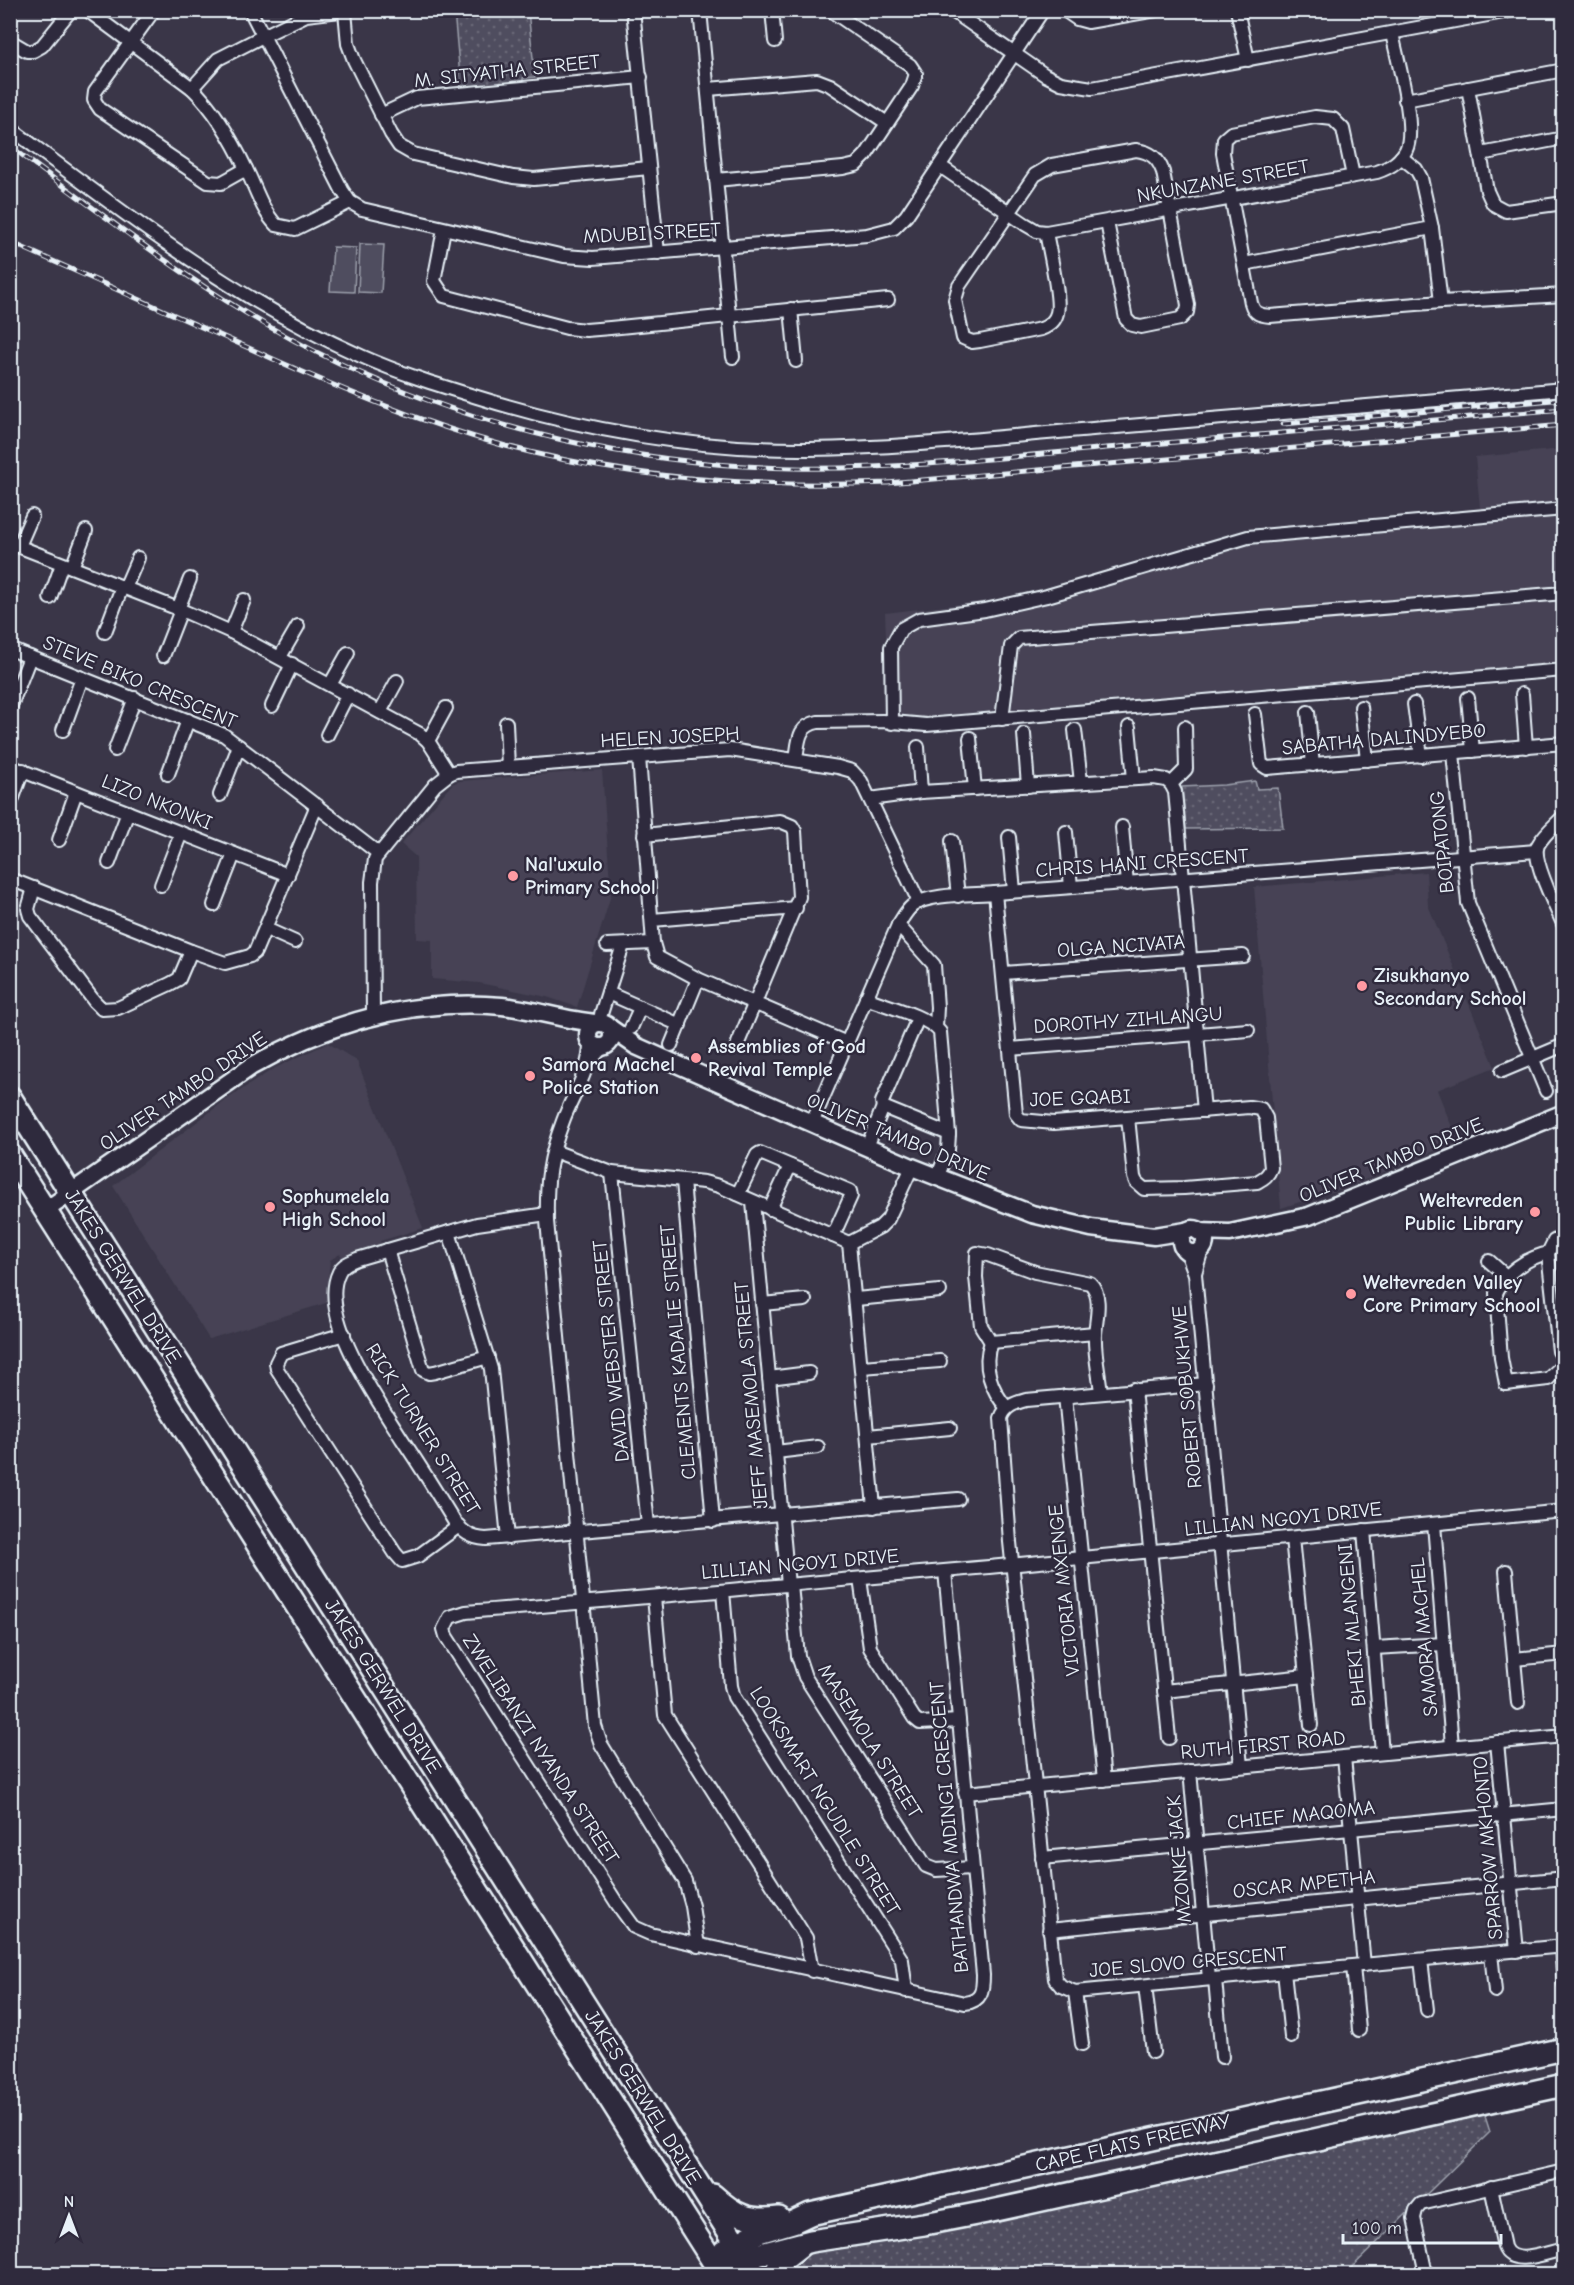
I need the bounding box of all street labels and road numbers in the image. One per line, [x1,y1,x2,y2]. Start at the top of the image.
street label: M. SITYATHA STREET [413,50,602,92]
street label: NKUNZANE STREET [1135,154,1311,207]
street label: MDUBI STREET [582,218,722,248]
street label: STEVE BIKO CRESCENT [40,631,241,734]
street label: SABATHA DALINDYEBO [1281,719,1487,759]
street label: HELEN JOSEPH [600,722,740,752]
street label: LIZO NKONKI [98,769,216,835]
street label: BOIPATONG [1425,790,1459,894]
street label: CHRIS HANI CRESCENT [1035,844,1250,882]
street label: OLGA NCIVATA [1056,930,1186,962]
street label: DOROTHY ZIHLANGU [1033,1002,1223,1038]
street label: OLIVER TAMBO DRIVE [95,1027,271,1155]
street label: JOE GQABI [1029,1085,1131,1111]
street label: OLIVER TAMBO DRIVE [803,1088,993,1186]
street label: OLIVER TAMBO DRIVE [1296,1113,1486,1207]
street label: JAKES GERWEL DRIVE [60,1185,186,1367]
street label: CLEMENTS KADALIE STREET [655,1223,701,1481]
street label: DAVID WEBSTER STREET [588,1238,634,1463]
street label: JEFF MASEMOLA STREET [730,1280,772,1510]
street label: ROBERT SOBUKHWE [1168,1305,1206,1489]
street label: RICK TURNER STREET [361,1339,485,1519]
street label: LILLIAN NGOYI DRIVE [1183,1497,1383,1541]
street label: VICTORIA MXENGE [1044,1503,1084,1677]
street label: BHEKI MLANGENI [1333,1542,1371,1707]
street label: LILLIAN NGOYI DRIVE [700,1544,900,1584]
street label: SAMORA MACHEL [1406,1557,1442,1717]
street label: JAKES GERWEL DRIVE [320,1595,446,1777]
street label: ZWELIBANZI NYANDA STREET [458,1630,624,1869]
street label: MASEMOLA STREET [813,1660,927,1823]
street label: BATHANDWA MDINGI CRESCENT [925,1680,973,1974]
street label: LOOKSMART NGUDLE STREET [745,1682,905,1920]
street label: RUTH FIRST ROAD [1179,1726,1347,1764]
street label: SPARROW MKHONTO [1469,1755,1507,1941]
street label: MZONKE JACK [1162,1794,1196,1924]
street label: CHIEF MAQOMA [1226,1796,1376,1834]
street label: OSCAR MPETHA [1232,1865,1377,1903]
street label: JOE SLOVO CRESCENT [1088,1942,1288,1982]
street label: JAKES GERWEL DRIVE [580,2006,706,2188]
street label: CAPE FLATS FREEWAY [1033,2109,1233,2177]

